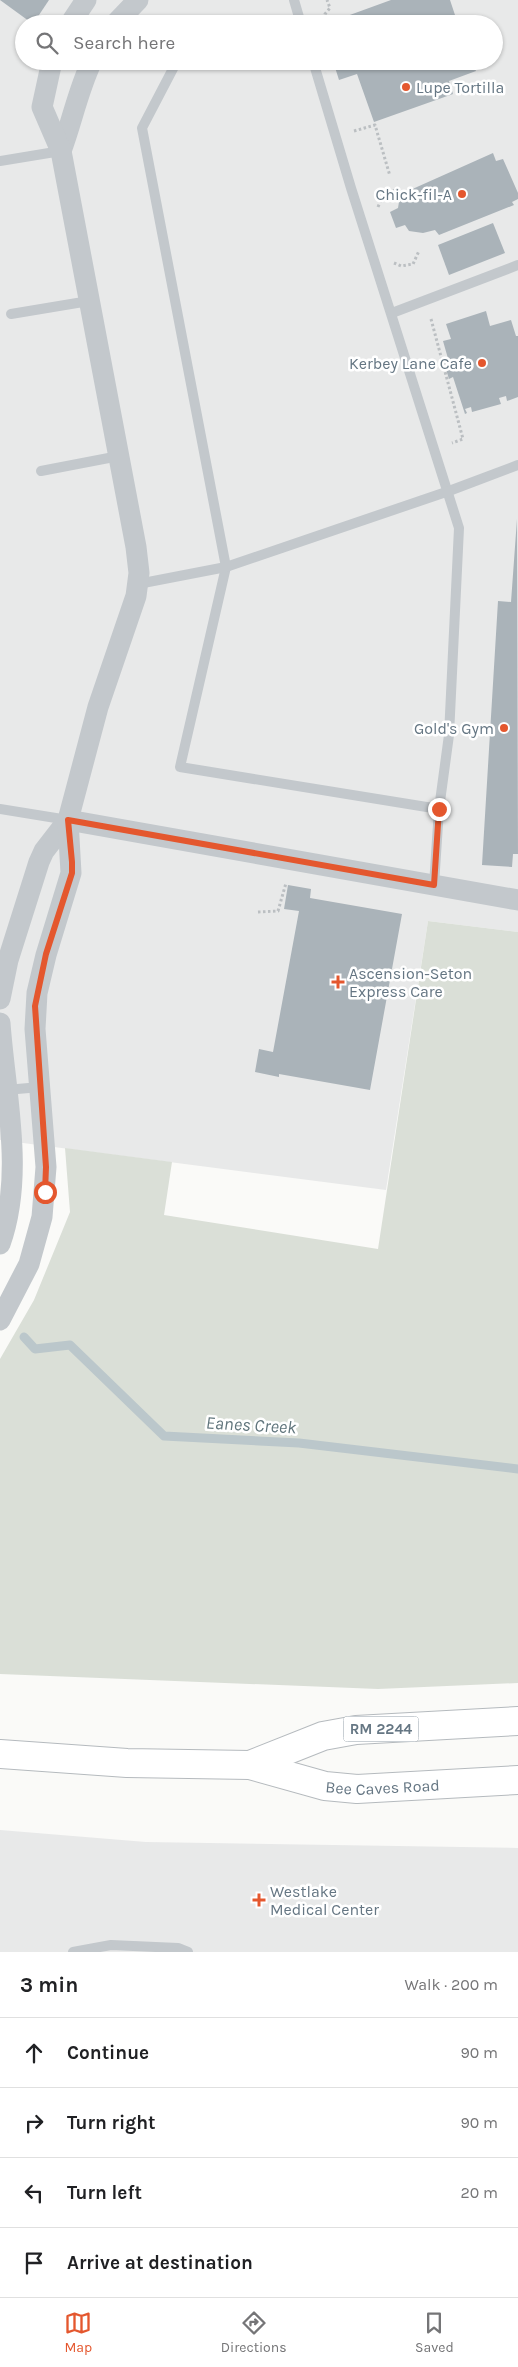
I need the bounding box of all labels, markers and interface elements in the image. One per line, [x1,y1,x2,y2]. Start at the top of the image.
search box [15,15,503,70]
icon: search [33,29,61,57]
text: Search here [73,32,175,54]
place label: Lupe Tortilla [416,78,504,97]
marker: Lupe Tortilla [400,81,412,93]
place label: Chick-fil-A [375,185,452,204]
marker: Chick-fil-A [456,188,468,200]
place label: Kerbey Lane Cafe [349,354,472,373]
marker: Kerbey Lane Cafe [476,357,488,369]
place label: Gold's Gym [414,719,494,738]
marker: Gold's Gym [498,722,510,734]
route end [428,798,451,821]
place label: Ascension-Seton Express Care [349,964,472,1001]
marker: Ascension-Seton Express Care [331,975,345,989]
route start [34,1181,57,1204]
water label: Eanes Creek [205,1412,298,1438]
road number: RM 2244 [344,1716,418,1742]
street label: Bee Caves Road [325,1775,440,1799]
place label: Westlake Medical Center [270,1882,379,1919]
marker: Westlake Medical Center [252,1893,266,1907]
text: 3 min [20,1973,78,1997]
text: Walk · 200 m [404,1975,498,1994]
icon: ahead [20,2039,48,2067]
text: Continue [67,2042,149,2064]
text: 90 m [460,2043,498,2062]
icon: right [20,2109,48,2137]
text: Turn right [67,2112,156,2134]
text: 90 m [460,2113,498,2132]
icon: left [20,2179,48,2207]
text: Turn left [67,2182,142,2204]
text: 20 m [460,2183,498,2202]
icon: arrive [20,2249,48,2277]
text: Arrive at destination [67,2252,253,2274]
tab: Map [64,2309,92,2356]
tab: Directions [221,2309,287,2356]
tab: Saved [415,2309,454,2356]

